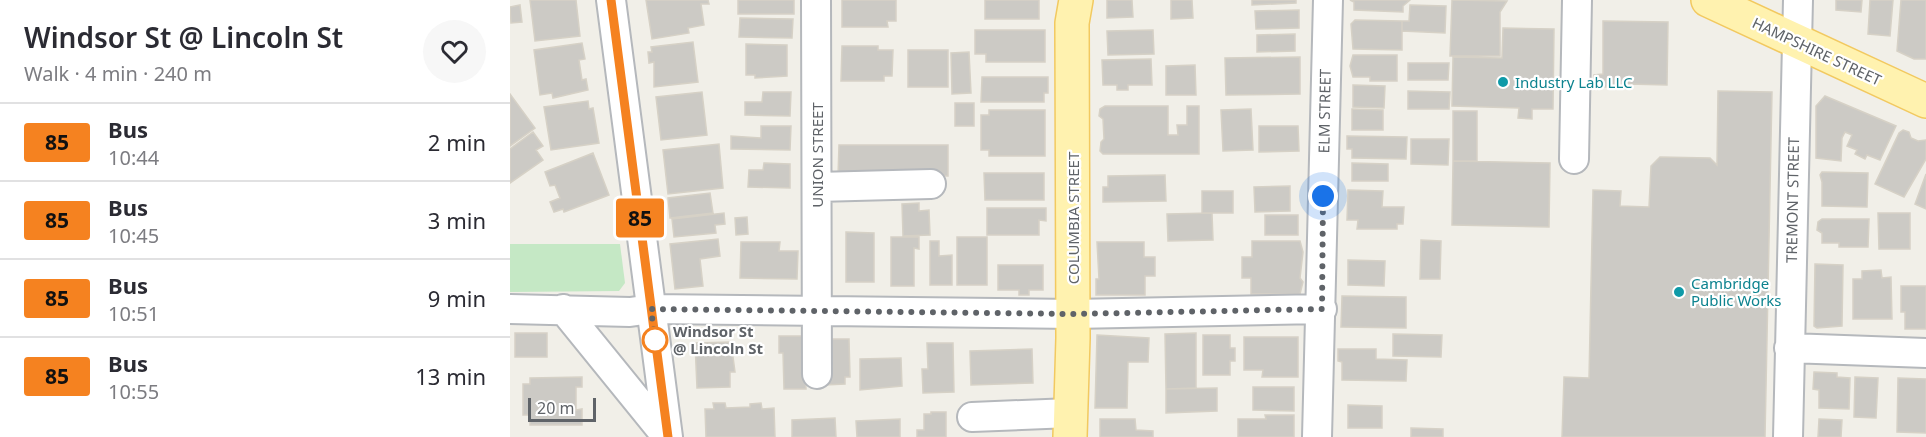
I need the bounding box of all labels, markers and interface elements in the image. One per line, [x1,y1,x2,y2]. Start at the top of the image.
street label: HAMPSHIRE STREET [1749,12,1885,90]
text: Windsor St @ Lincoln St [24,18,343,56]
button: heart [423,20,486,83]
text: Walk · 4 min · 240 m [24,60,212,87]
street label: ELM STREET [1313,68,1335,153]
place label: Industry Lab LLC [1515,72,1633,92]
marker: Industry Lab LLC [1496,75,1510,89]
street label: UNION STREET [807,102,827,208]
text: Bus [108,114,148,144]
text: 2 min [428,127,486,157]
text: 85 [45,128,69,156]
street label: TREMONT STREET [1781,136,1803,263]
text: 10:44 [108,144,159,171]
street label: COLUMBIA STREET [1063,151,1083,284]
your location [1308,181,1338,211]
text: Bus [108,192,148,222]
line badge: 85 [613,198,667,238]
text: 85 [628,204,652,232]
text: 3 min [428,205,486,235]
text: 85 [45,206,69,234]
text: 10:45 [108,222,159,249]
text: Bus [108,270,148,300]
place label: Cambridge Public Works [1691,273,1782,310]
text: 9 min [428,283,486,313]
text: 85 [45,284,69,312]
marker: Cambridge Public Works [1672,285,1686,299]
text: 10:51 [108,300,159,327]
place label: Windsor St @ Lincoln St [673,321,763,358]
marker: Windsor St @ Lincoln St [642,327,668,353]
text: Bus [108,348,148,378]
text: 13 min [415,361,486,391]
text: 85 [45,362,69,390]
text: 10:55 [108,378,159,405]
scale bar [528,395,596,422]
text: 20 m [537,397,574,419]

